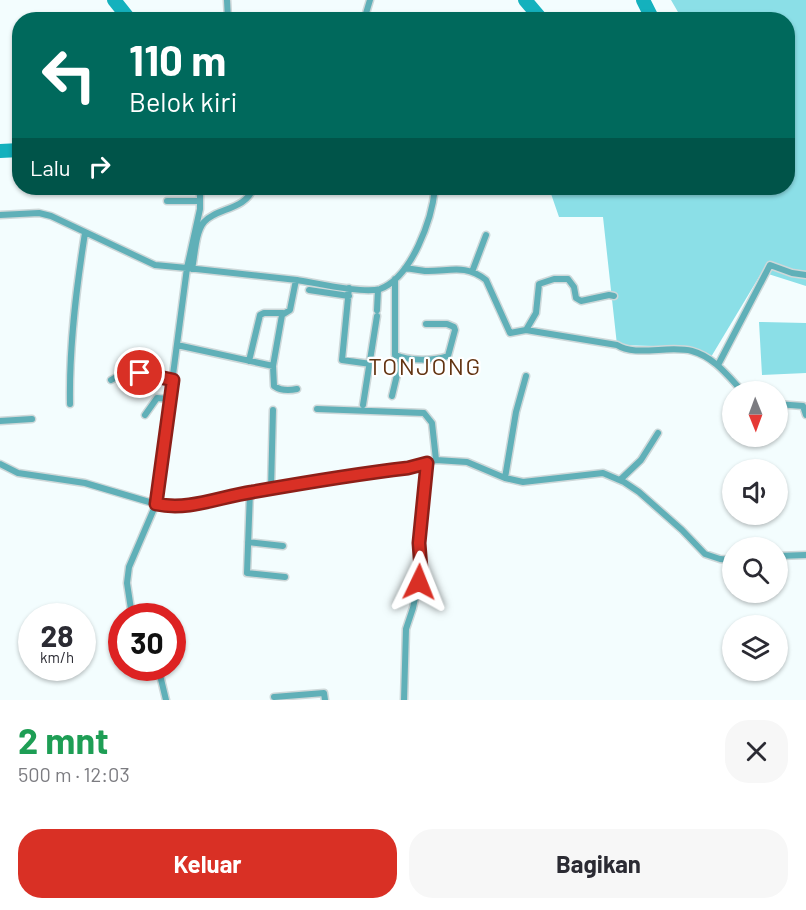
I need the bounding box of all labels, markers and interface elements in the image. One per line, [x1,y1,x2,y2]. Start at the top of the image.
text: 110 m [129,34,226,84]
icon: left [30,36,108,114]
text: Belok kiri [129,85,237,117]
icon: right [83,150,116,183]
text: Lalu [30,154,71,180]
pin [114,347,165,398]
district label: TONJONG [368,351,482,380]
icon: arrive [123,356,156,389]
north arrow [722,381,788,447]
map controls [722,381,788,681]
button: sound [722,459,788,525]
button: search [722,537,788,603]
position arrow [387,550,451,614]
speed limit sign: 30 [108,603,186,681]
button: layers [722,615,788,681]
text: 28 [40,617,74,653]
text: km/h [40,648,74,666]
text: 2 mnt [18,718,109,761]
button: close [725,720,788,783]
text: 500 m · 12:03 [18,762,130,786]
button: Keluar [18,829,397,898]
button: Bagikan [409,829,788,898]

